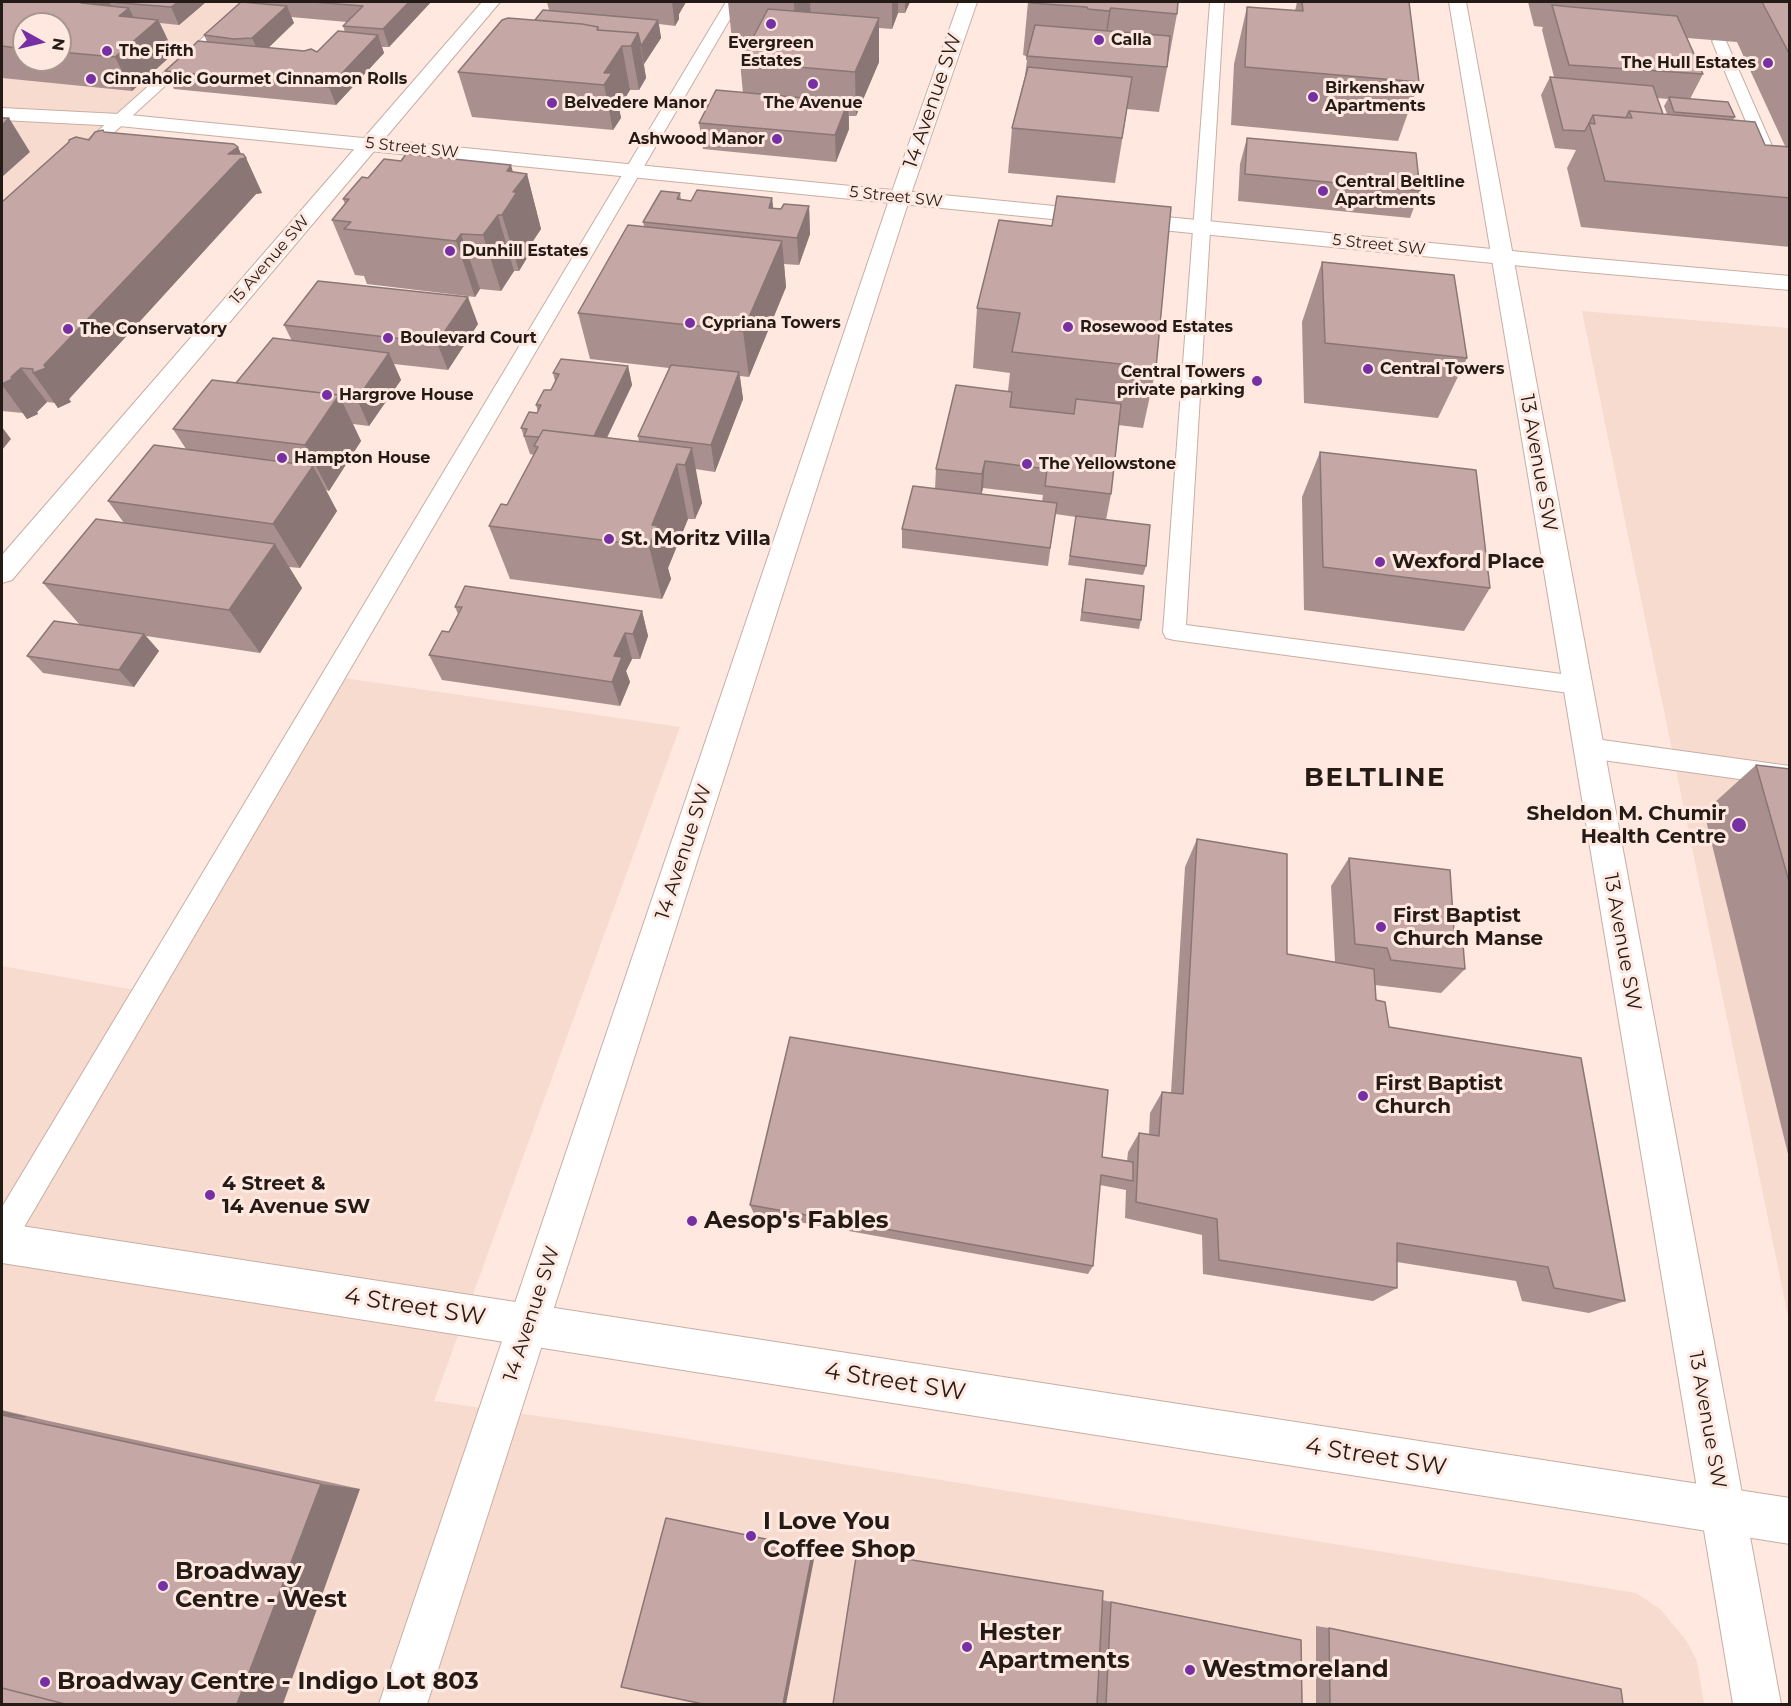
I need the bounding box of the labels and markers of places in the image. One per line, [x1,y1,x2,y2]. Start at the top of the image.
marker: Evergreen Estates [764,17,778,31]
place label: Calla [1111,30,1152,50]
place label: Evergreen Estates [728,33,814,71]
marker: Calla [1092,33,1106,47]
place label: The Fifth [119,41,194,61]
marker: The Fifth [100,44,114,58]
place label: The Hull Estates [1621,53,1756,73]
marker: The Hull Estates [1761,56,1775,70]
place label: Cinnaholic Gourmet Cinnamon Rolls [103,69,407,89]
marker: Cinnaholic Gourmet Cinnamon Rolls [84,72,98,86]
marker: The Avenue [806,77,820,91]
place label: Birkenshaw Apartments [1325,78,1426,116]
marker: Birkenshaw Apartments [1306,90,1320,104]
place label: Belvedere Manor [564,93,707,113]
place label: The Avenue [763,93,863,113]
marker: Belvedere Manor [545,96,559,110]
place label: Ashwood Manor [628,129,765,149]
marker: Ashwood Manor [770,132,784,146]
place label: Central Beltline Apartments [1335,172,1465,210]
marker: Central Beltline Apartments [1316,184,1330,198]
place label: Dunhill Estates [462,241,588,261]
marker: Dunhill Estates [443,244,457,258]
place label: Cypriana Towers [702,313,841,333]
marker: Cypriana Towers [683,316,697,330]
place label: Rosewood Estates [1080,317,1233,337]
place label: The Conservatory [80,319,227,339]
marker: Rosewood Estates [1061,320,1075,334]
marker: The Conservatory [61,322,75,336]
place label: Boulevard Court [400,328,537,348]
marker: Boulevard Court [381,331,395,345]
place label: Central Towers [1380,359,1504,379]
place label: Central Towers private parking [1117,362,1245,400]
marker: Central Towers [1361,362,1375,376]
marker: Central Towers private parking [1250,374,1264,388]
place label: Hargrove House [339,385,474,405]
marker: Hargrove House [320,388,334,402]
place label: Hampton House [294,448,430,468]
marker: Hampton House [275,451,289,465]
place label: The Yellowstone [1039,454,1176,474]
marker: The Yellowstone [1020,457,1034,471]
place label: St. Moritz Villa [621,527,771,551]
marker: St. Moritz Villa [602,532,616,546]
place label: Wexford Place [1392,550,1544,574]
marker: Wexford Place [1373,555,1387,569]
place label: Sheldon M. Chumir Health Centre [1527,802,1726,849]
marker: Sheldon M. Chumir Health Centre [1730,816,1748,834]
place label: First Baptist Church Manse [1393,904,1543,951]
marker: First Baptist Church Manse [1374,920,1388,934]
place label: First Baptist Church [1375,1072,1503,1119]
marker: First Baptist Church [1356,1089,1370,1103]
place label: 4 Street & 14 Avenue SW [222,1172,370,1219]
marker: 4 Street & 14 Avenue SW [203,1188,217,1202]
place label: Aesop's Fables [704,1207,889,1235]
marker: Aesop's Fables [685,1214,699,1228]
place label: I Love You Coffee Shop [763,1508,916,1564]
marker: I Love You Coffee Shop [744,1529,758,1543]
place label: Broadway Centre - West [175,1558,347,1614]
marker: Broadway Centre - West [156,1579,170,1593]
place label: Hester Apartments [979,1619,1130,1675]
marker: Hester Apartments [960,1640,974,1654]
place label: Westmoreland [1202,1656,1389,1684]
marker: Westmoreland [1183,1663,1197,1677]
place label: Broadway Centre - Indigo Lot 803 [57,1668,479,1696]
marker: Broadway Centre - Indigo Lot 803 [38,1675,52,1689]

